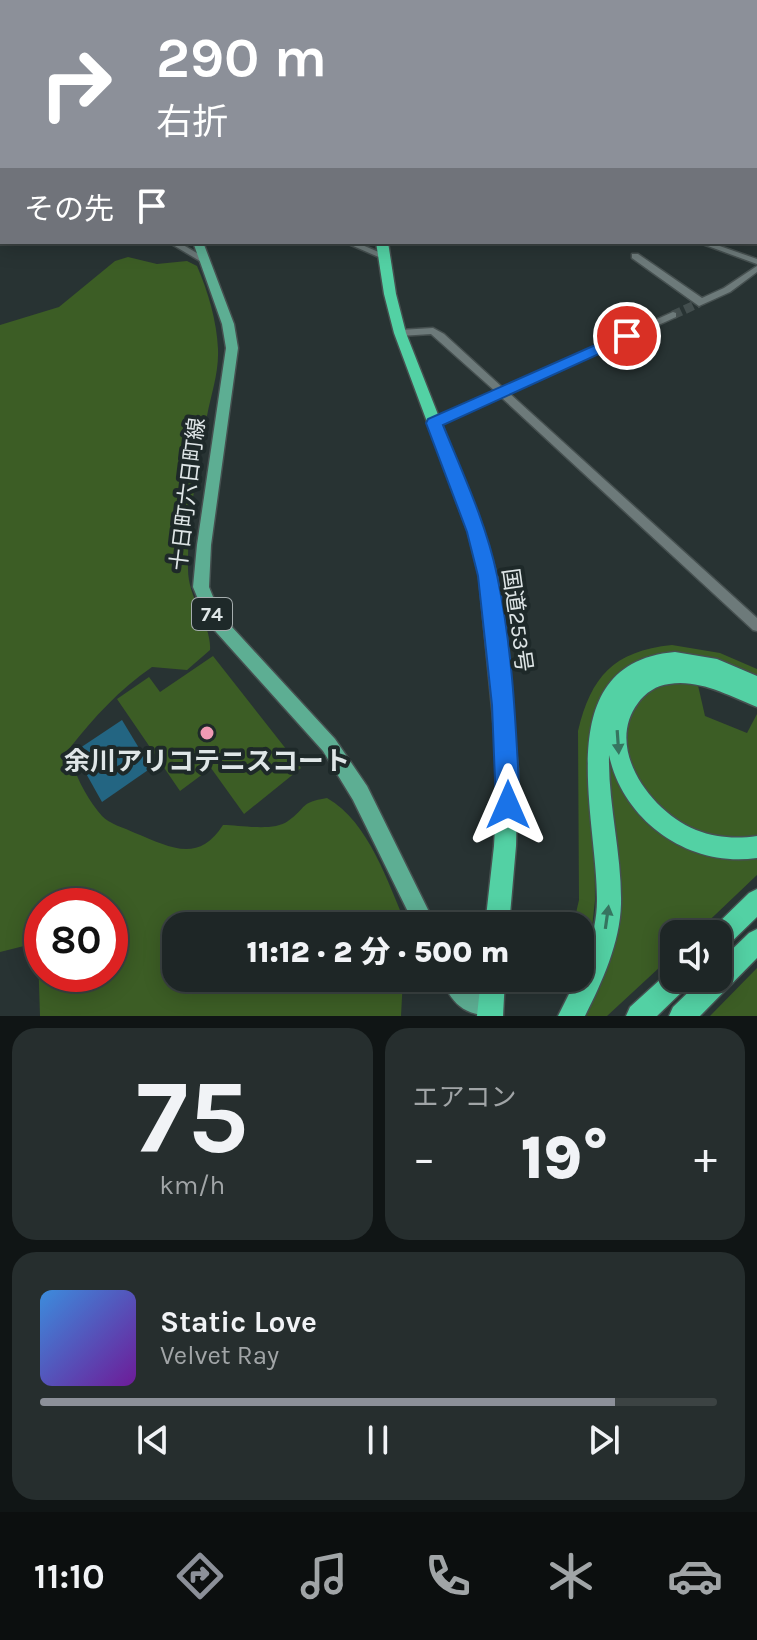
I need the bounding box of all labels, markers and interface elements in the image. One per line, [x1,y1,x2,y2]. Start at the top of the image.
text: 290 m [156,25,327,90]
icon: right [24,32,128,136]
text: 右折 [156,101,228,143]
icon: arrive [130,184,174,228]
text: その先 [24,191,114,227]
pin [593,302,661,370]
icon: arrive [605,314,649,358]
street label: 十日町六日町線 [166,416,210,572]
street label: 国道253号 [497,567,537,674]
road number: 74 [192,598,232,630]
marker: 余川アリコテニスコート [198,724,216,742]
one-way arrow [612,730,625,755]
place label: 余川アリコテニスコート [64,746,350,777]
position arrow [466,763,550,847]
speed limit sign: 80 [24,888,128,992]
one-way arrow [601,904,614,929]
map controls [660,920,732,992]
button: sound [660,920,732,992]
text: 11:12 · 2 分 · 500 m [247,934,509,970]
text: 75 [136,1057,248,1178]
text: エアコン [413,1082,517,1113]
text: 19° [521,1123,609,1193]
text: − [413,1133,436,1184]
text: + [694,1133,717,1184]
text: km/h [159,1170,225,1201]
text: Static Love [160,1304,317,1340]
text: Velvet Ray [160,1340,279,1371]
icon: previous [131,1418,175,1462]
icon: pause [356,1418,400,1462]
icon: next [582,1418,626,1462]
icon: directions [172,1548,228,1604]
icon: music [296,1548,352,1604]
icon: phone [420,1548,476,1604]
icon: climate [543,1548,599,1604]
icon: car [667,1548,723,1604]
text: 11:10 [34,1555,105,1597]

